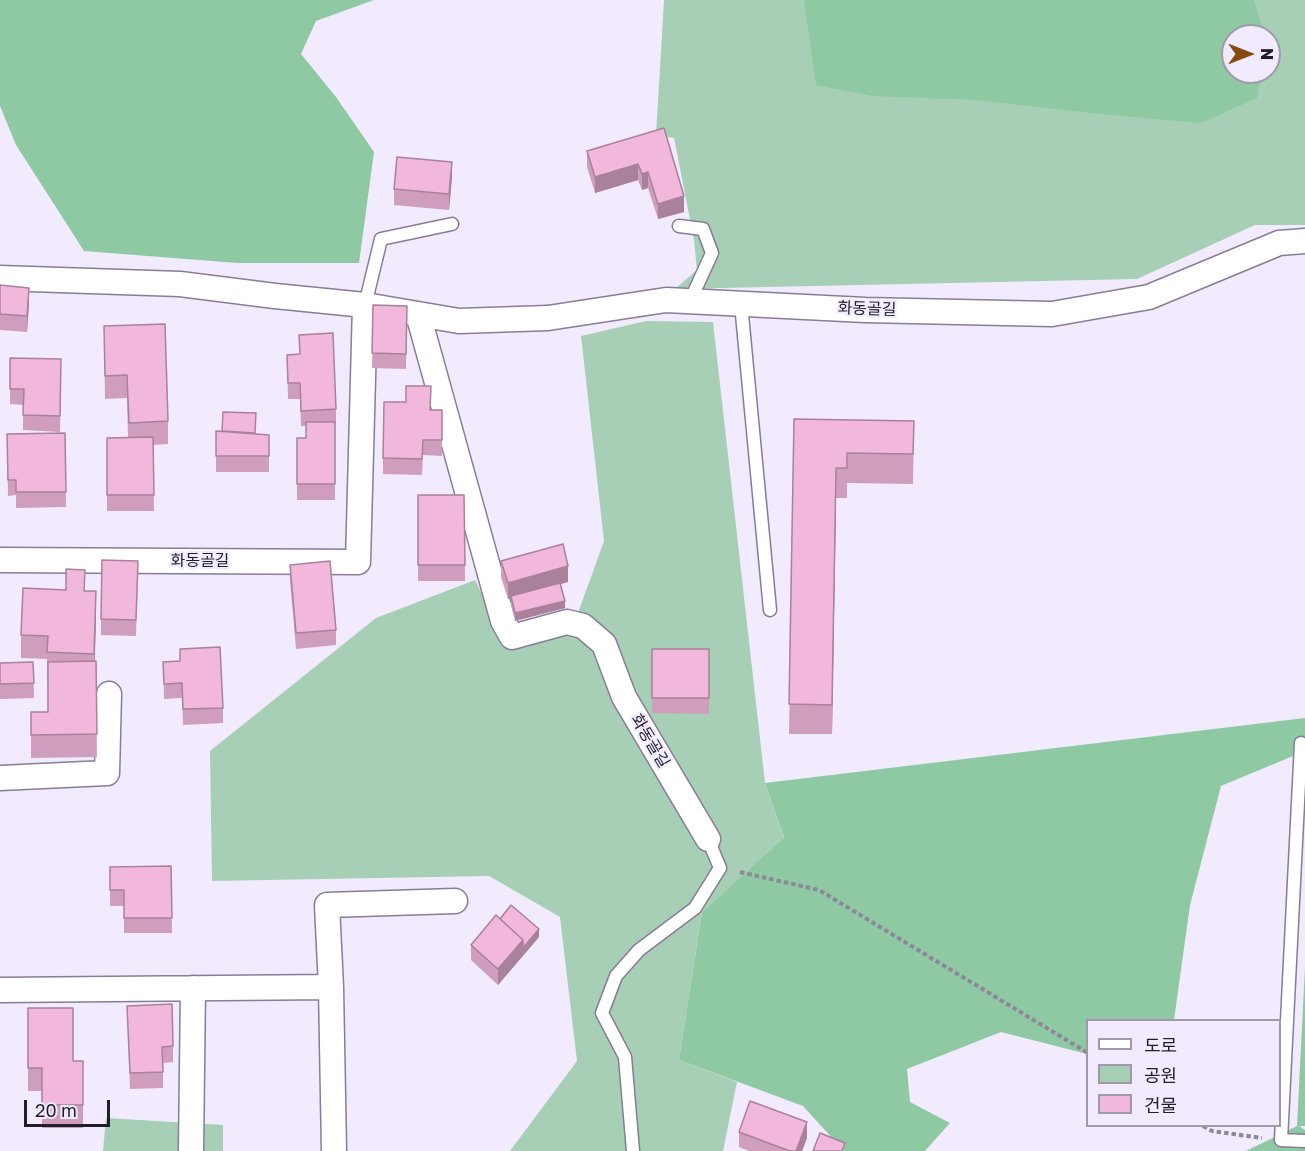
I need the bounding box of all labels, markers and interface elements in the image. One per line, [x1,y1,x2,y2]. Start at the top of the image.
north arrow [1221,24,1281,84]
text: N [1257,48,1277,60]
street label: 화동골길 [837,298,897,320]
street label: 화동골길 [171,551,229,571]
street label: 화동골길 [627,711,673,771]
legend [1086,1019,1281,1127]
text: 도로 [1144,1034,1177,1056]
text: 공원 [1144,1064,1177,1086]
scale bar [27,1088,112,1126]
text: 건물 [1144,1094,1177,1116]
text: 20 m [35,1099,77,1121]

